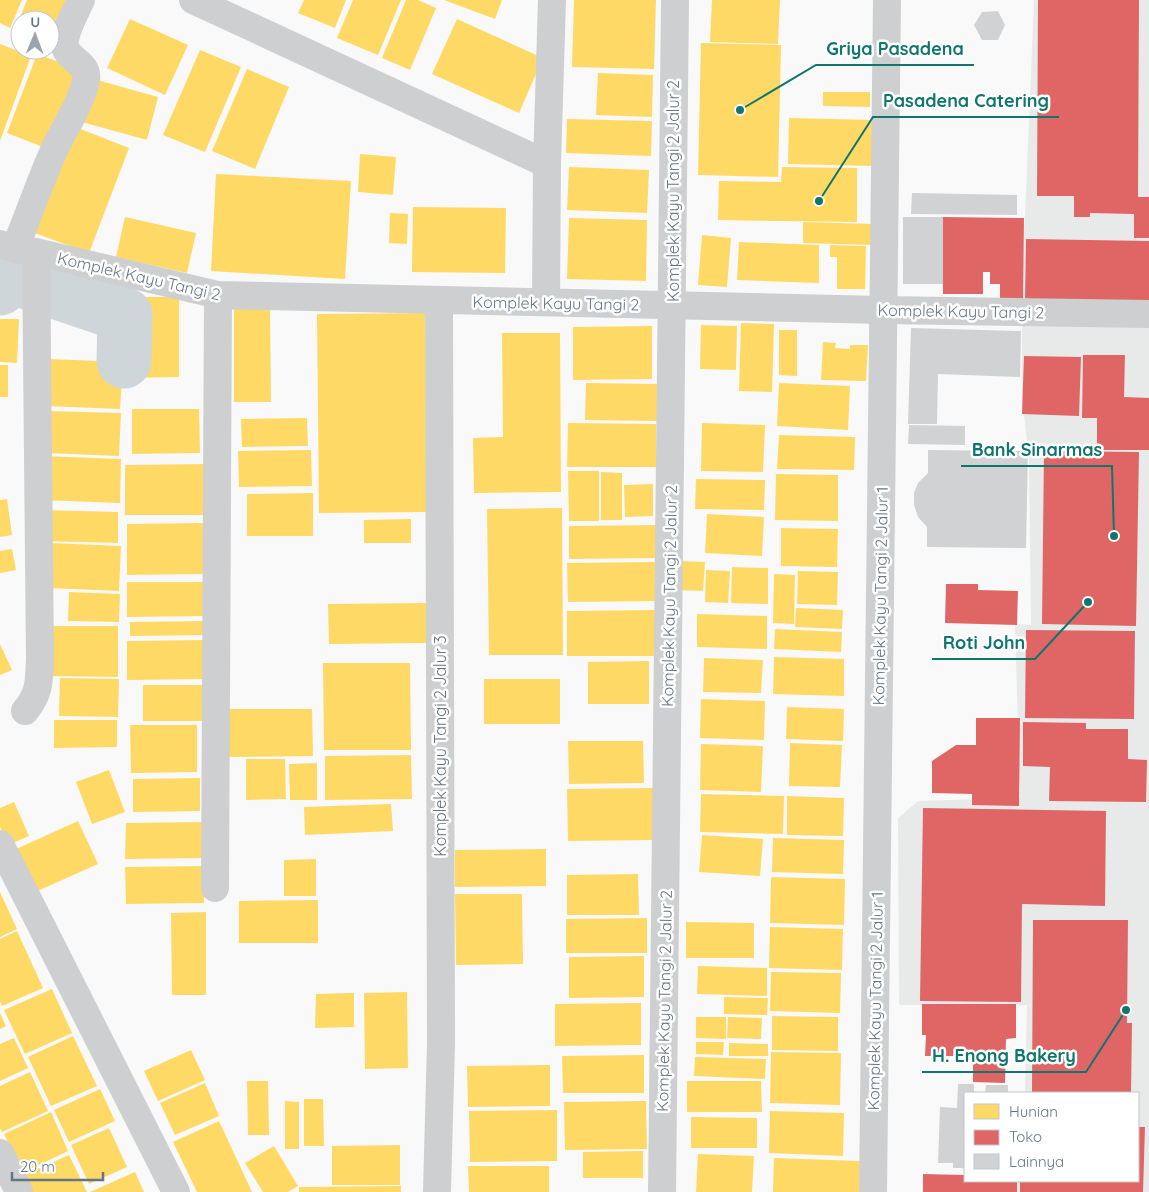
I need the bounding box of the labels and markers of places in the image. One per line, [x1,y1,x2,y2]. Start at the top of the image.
callout: Griya Pasadena [816,32,974,65]
callout: Pasadena Catering [873,84,1059,117]
callout: Bank Sinarmas [961,433,1112,466]
callout: Roti John [932,626,1035,659]
callout: H. Enong Bakery [922,1039,1086,1072]

